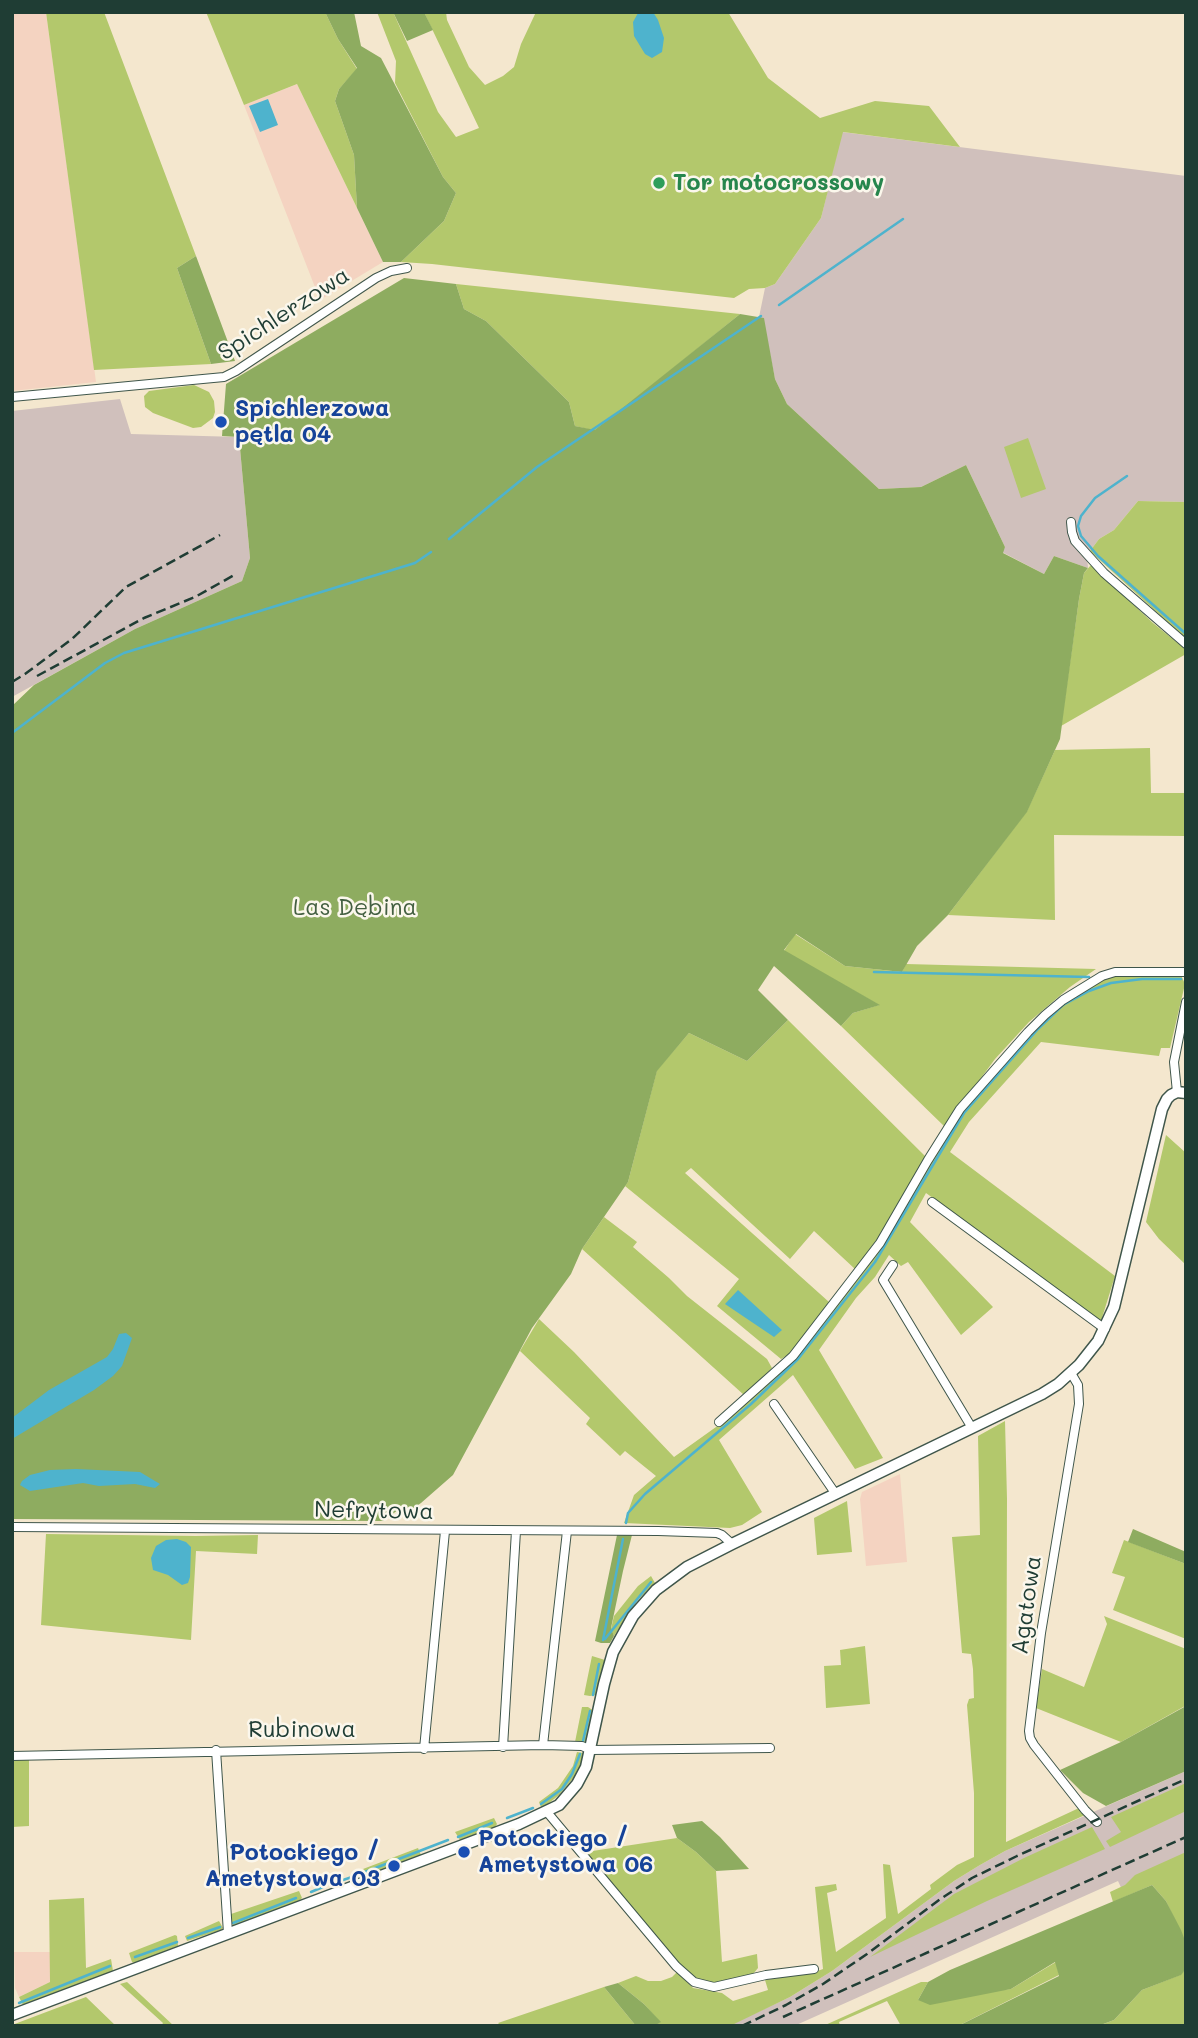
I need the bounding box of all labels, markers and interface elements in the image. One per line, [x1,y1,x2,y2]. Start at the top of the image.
place label: Tor motocrossowy [673,169,884,197]
marker: Tor motocrossowy [651,175,667,191]
street label: Spichlerzowa [213,261,355,367]
place label: Spichlerzowa pętla 04 [235,395,389,449]
marker: Spichlerzowa pętla 04 [213,414,229,430]
park label: Las Dębina [293,894,417,922]
street label: Nefrytowa [314,1496,434,1526]
street label: Agatowa [1006,1554,1048,1656]
street label: Rubinowa [248,1716,356,1744]
place label: Potockiego / Ametystowa 06 [478,1825,653,1879]
place label: Potockiego / Ametystowa 03 [205,1839,380,1893]
marker: Potockiego / Ametystowa 06 [456,1844,472,1860]
marker: Potockiego / Ametystowa 03 [386,1858,402,1874]

